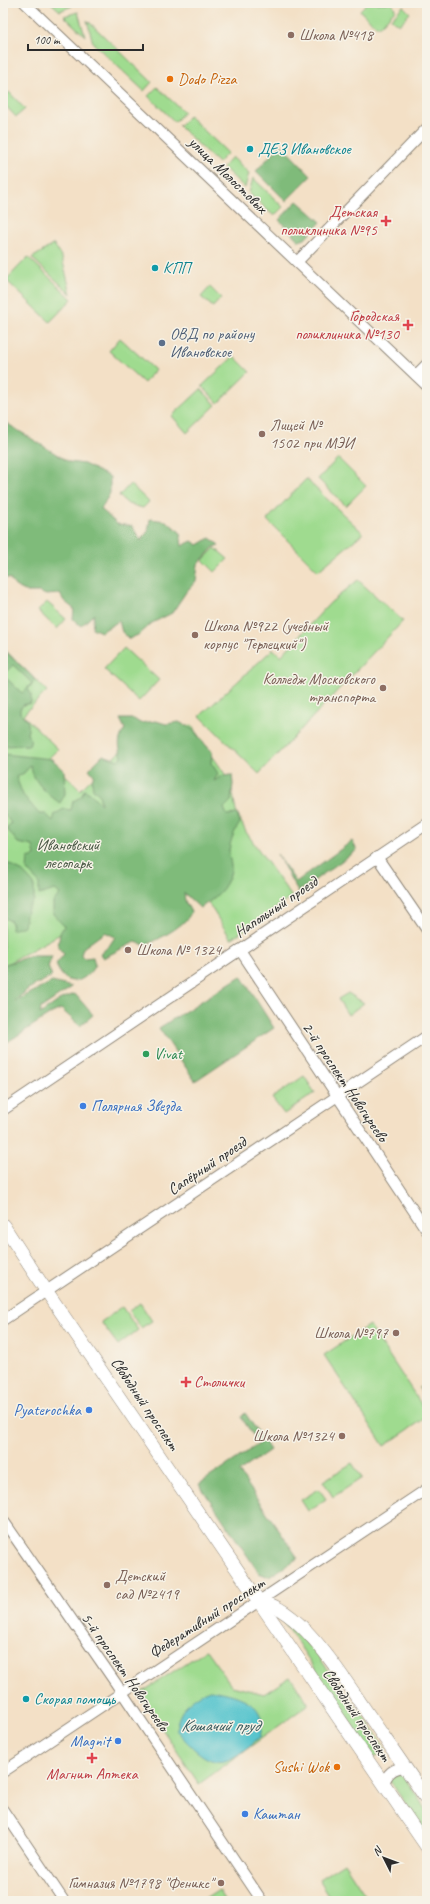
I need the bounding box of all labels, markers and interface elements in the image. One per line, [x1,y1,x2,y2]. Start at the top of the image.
place label: Школа №418 [299,25,375,45]
scale bar [28,26,143,52]
marker: Школа №418 [286,30,296,40]
text: 100 m [34,32,61,48]
place label: Dodo Pizza [178,69,237,89]
marker: Dodo Pizza [165,74,175,84]
street label: улица Молостовых [184,132,273,219]
place label: ДЕЗ Ивановское [258,139,353,159]
marker: ДЕЗ Ивановское [245,144,255,154]
place label: Детская поликлиника №95 [280,202,379,240]
marker: Детская поликлиника №95 [380,215,392,227]
place label: КПП [163,258,194,278]
marker: КПП [150,263,160,273]
place label: Городская поликлиника №130 [295,306,401,344]
marker: Городская поликлиника №130 [402,319,414,331]
place label: ОВД по району Ивановское [170,324,256,362]
marker: ОВД по району Ивановское [157,338,167,348]
place label: Лицей № 1502 при МЭИ [270,415,357,453]
marker: Лицей № 1502 при МЭИ [257,429,267,439]
place label: Школа №922 (учебный корпус "Терлецкий") [203,616,329,654]
marker: Школа №922 (учебный корпус "Терлецкий") [190,630,200,640]
place label: Колледж Московского транспорта [263,669,376,707]
marker: Колледж Московского транспорта [378,683,388,693]
park label: Ивановский лесопарк [37,835,101,873]
street label: Напольный проезд [231,871,323,942]
place label: Школа № 1324 [136,940,223,960]
marker: Школа № 1324 [123,945,133,955]
street label: 2-й проспект Новогиреево [298,1018,394,1148]
place label: Vivat [154,1044,184,1064]
marker: Vivat [141,1049,151,1059]
place label: Полярная Звезда [91,1096,182,1116]
marker: Полярная Звезда [78,1101,88,1111]
street label: Сапёрный проезд [164,1132,251,1200]
place label: Школа №797 [314,1323,389,1343]
marker: Школа №797 [391,1328,401,1338]
street label: Свободный проспект [106,1354,184,1455]
place label: Столички [194,1372,245,1392]
marker: Столички [181,1377,191,1387]
place label: Pyaterochka [14,1400,82,1420]
marker: Pyaterochka [84,1405,94,1415]
place label: Школа №1324 [253,1426,336,1446]
marker: Школа №1324 [337,1431,347,1441]
place label: Детский сад №2419 [115,1566,180,1604]
street label: Федеративный проспект [145,1573,270,1663]
marker: Детский сад №2419 [102,1580,112,1590]
street label: 5-й проспект Новогиреево [77,1609,175,1737]
street label: Свободный проспект [318,1665,396,1766]
place label: Скорая помощь [34,1689,116,1709]
marker: Скорая помощь [21,1694,31,1704]
water label: Кошачий пруд [181,1715,263,1736]
place label: Magnit [70,1731,113,1751]
marker: Magnit [113,1736,123,1746]
marker: Магнит Аптека [87,1753,97,1763]
place label: Sushi Wok [273,1757,330,1777]
marker: Sushi Wok [332,1762,342,1772]
place label: Магнит Аптека [46,1764,139,1784]
place label: Каштан [253,1804,301,1824]
marker: Каштан [240,1809,250,1819]
north arrow [364,1838,404,1878]
text: N [369,1842,386,1859]
place label: Гимназия №1798 "Феникс" [68,1873,216,1893]
marker: Гимназия №1798 "Феникс" [216,1878,226,1888]

